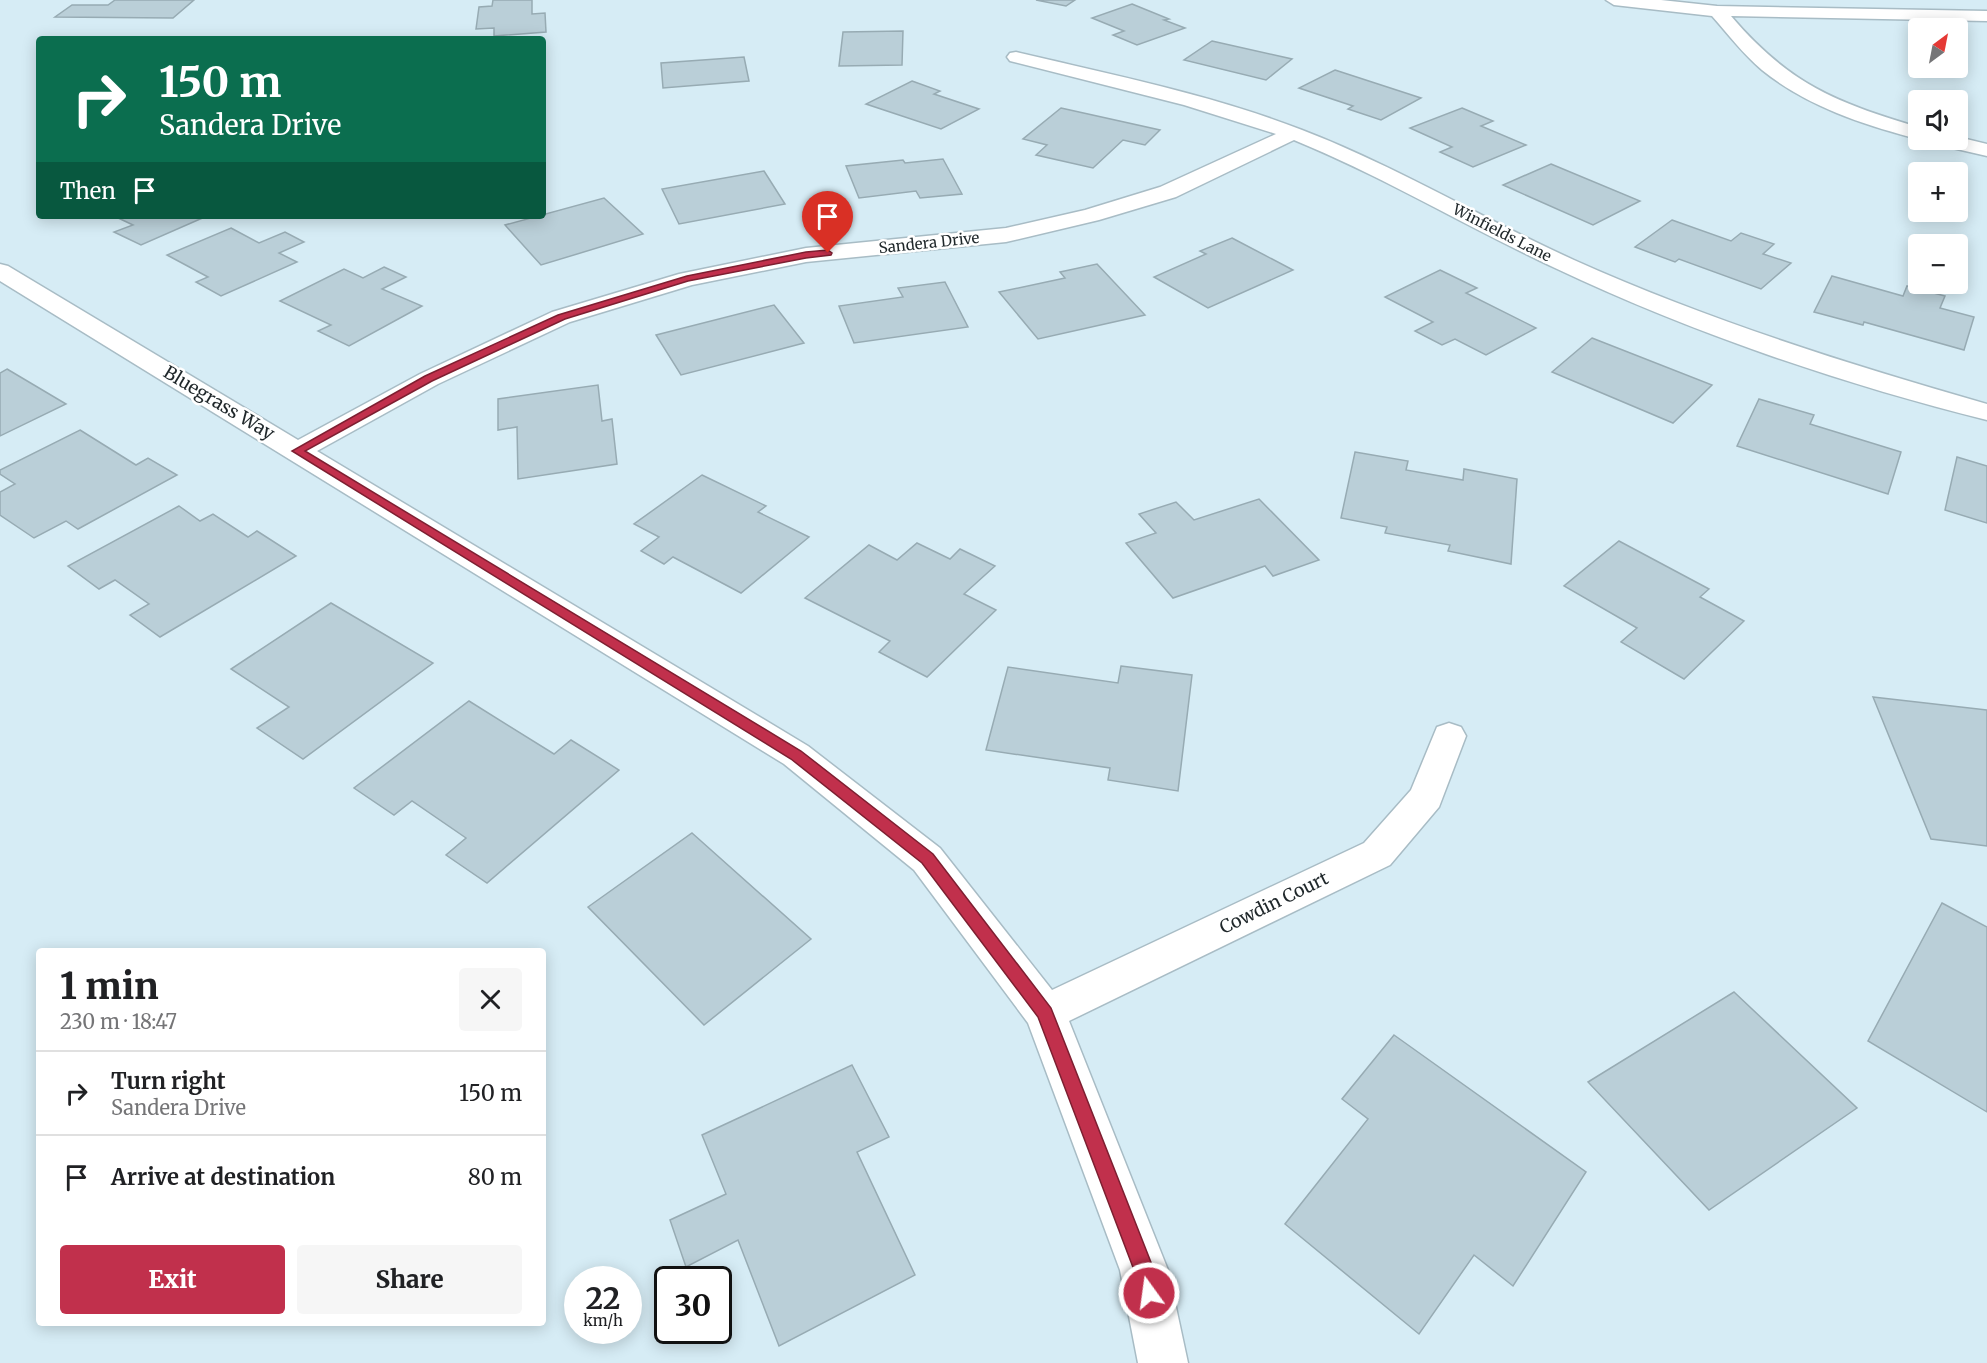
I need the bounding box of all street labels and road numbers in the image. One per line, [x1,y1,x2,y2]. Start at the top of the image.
street label: Winfields Lane [1449,199,1555,266]
street label: Sandera Drive [878,228,980,257]
street label: Bluegrass Way [160,360,279,445]
street label: Cowdin Court [1216,866,1332,939]

